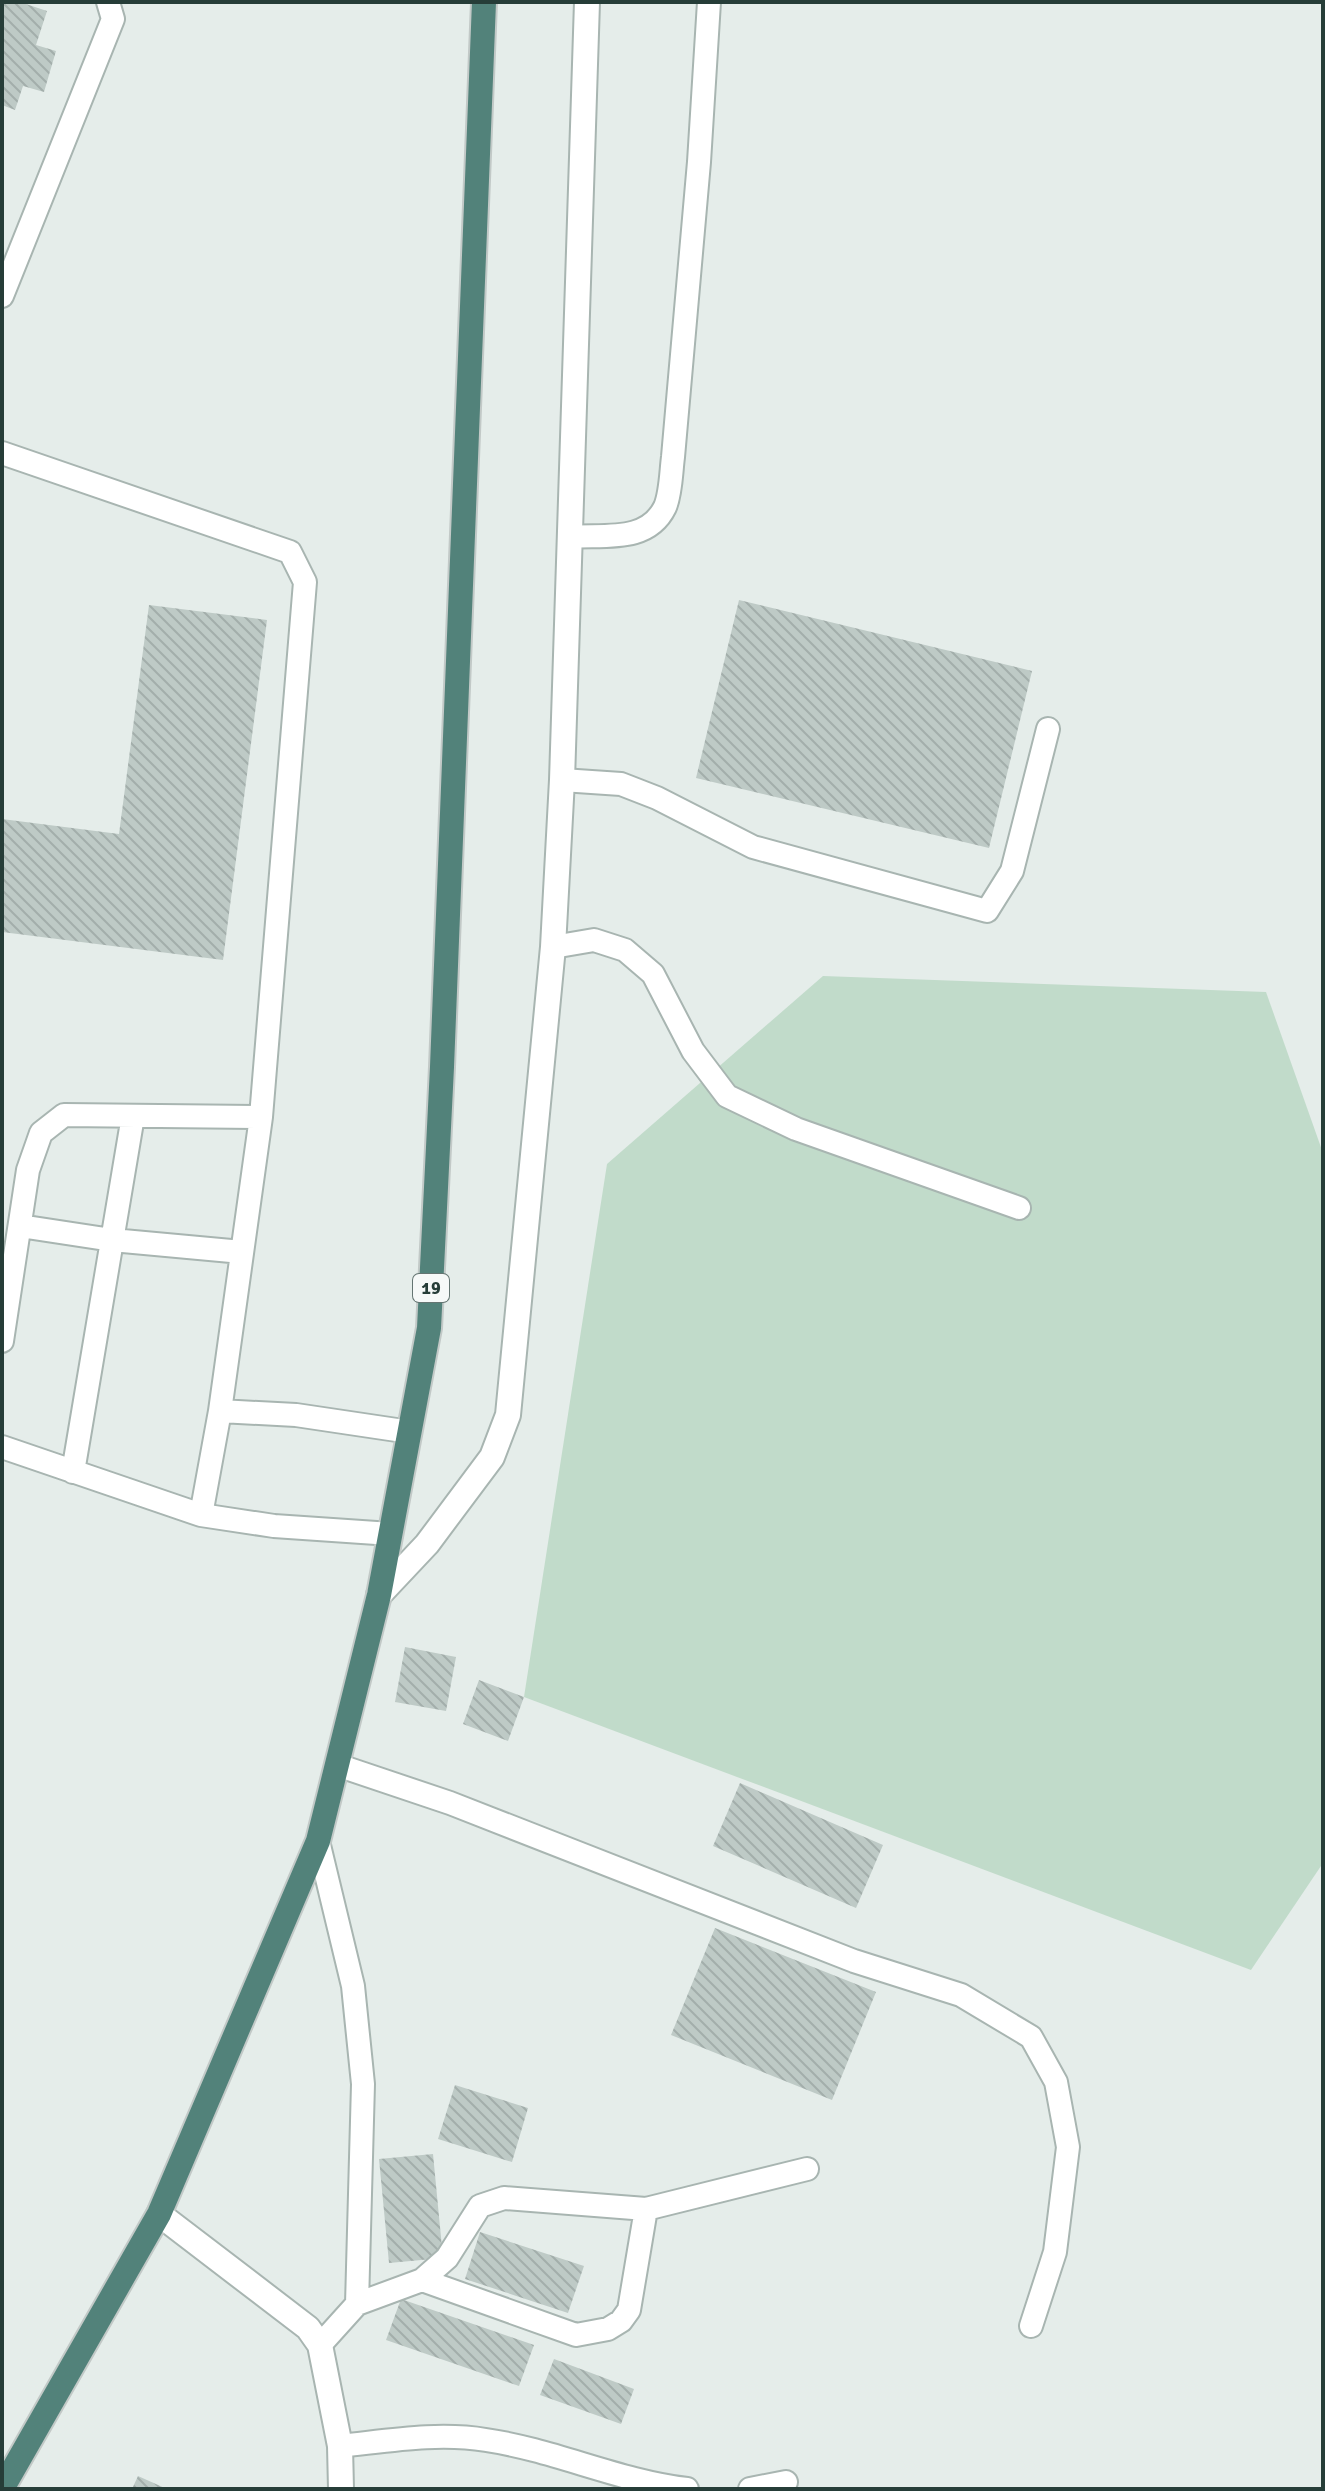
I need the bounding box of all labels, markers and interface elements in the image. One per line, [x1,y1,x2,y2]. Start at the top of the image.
road number: 19 [413,1274,449,1302]

